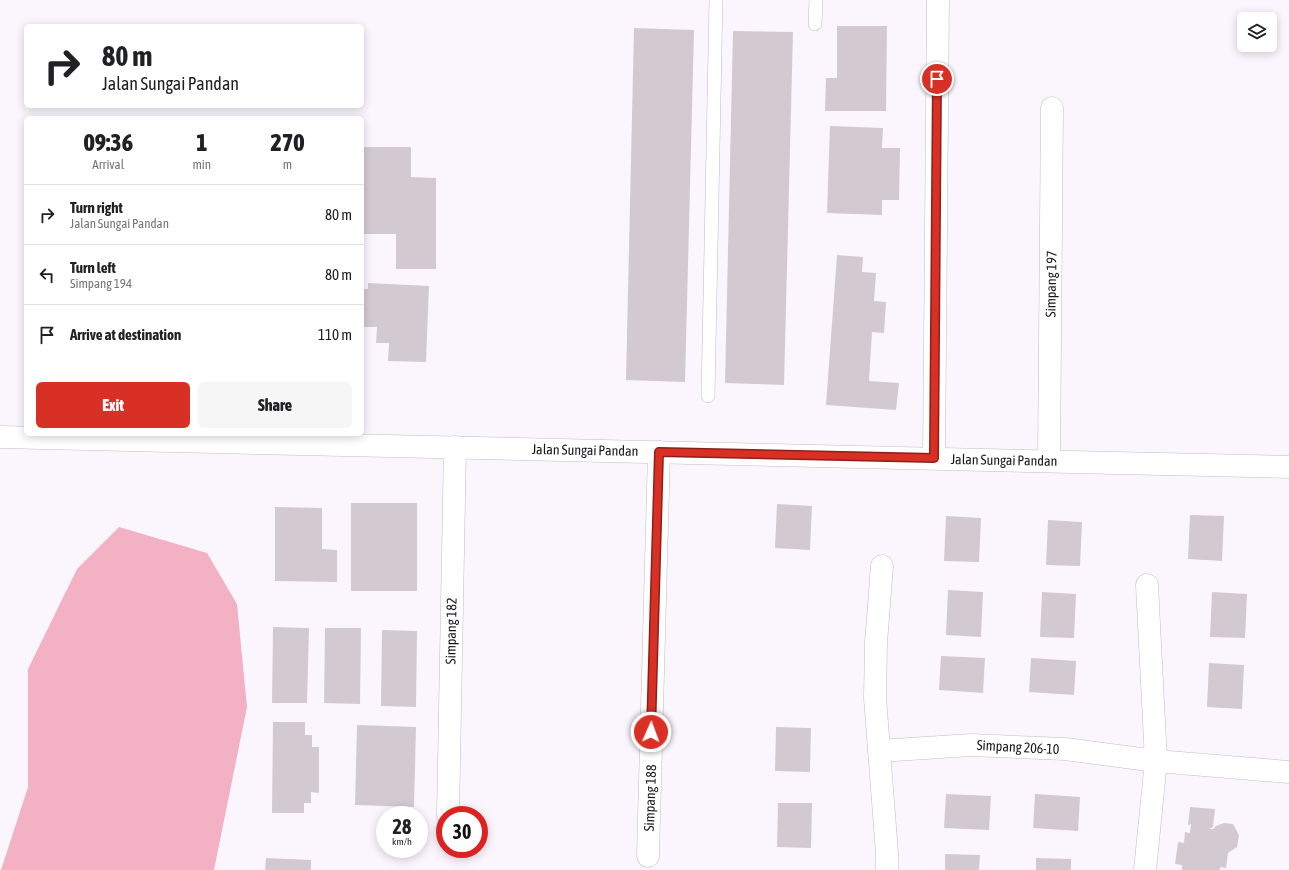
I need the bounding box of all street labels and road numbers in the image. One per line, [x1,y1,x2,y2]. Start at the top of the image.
street label: Simpang 197 [1042,250,1060,318]
street label: Jalan Sungai Pandan [532,441,638,459]
street label: Jalan Sungai Pandan [951,451,1057,469]
street label: Simpang 182 [442,597,460,665]
street label: Simpang 206-10 [976,737,1060,757]
street label: Simpang 188 [641,764,659,832]

